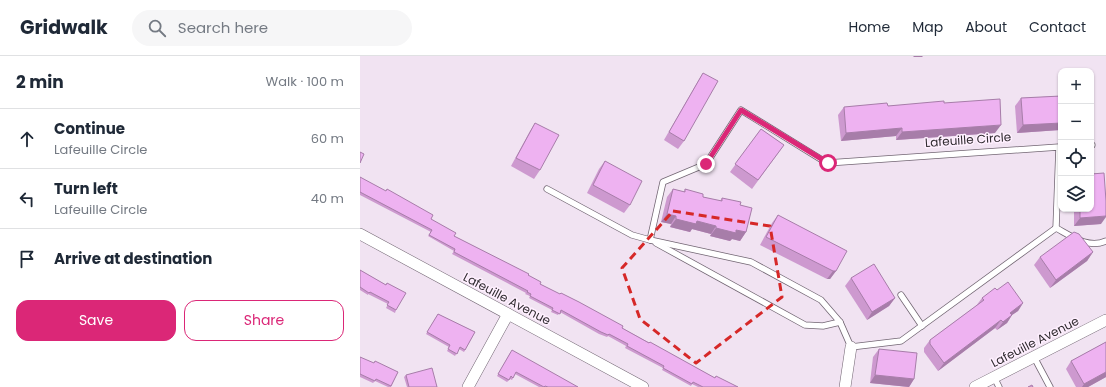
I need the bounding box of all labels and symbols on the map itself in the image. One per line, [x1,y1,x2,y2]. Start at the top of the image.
street label: Lafeuille Circle [924,128,1012,151]
route start [819,154,837,172]
route end [697,155,715,173]
street label: Lafeuille Avenue [460,268,554,329]
street label: Lafeuille Avenue [988,312,1082,371]

